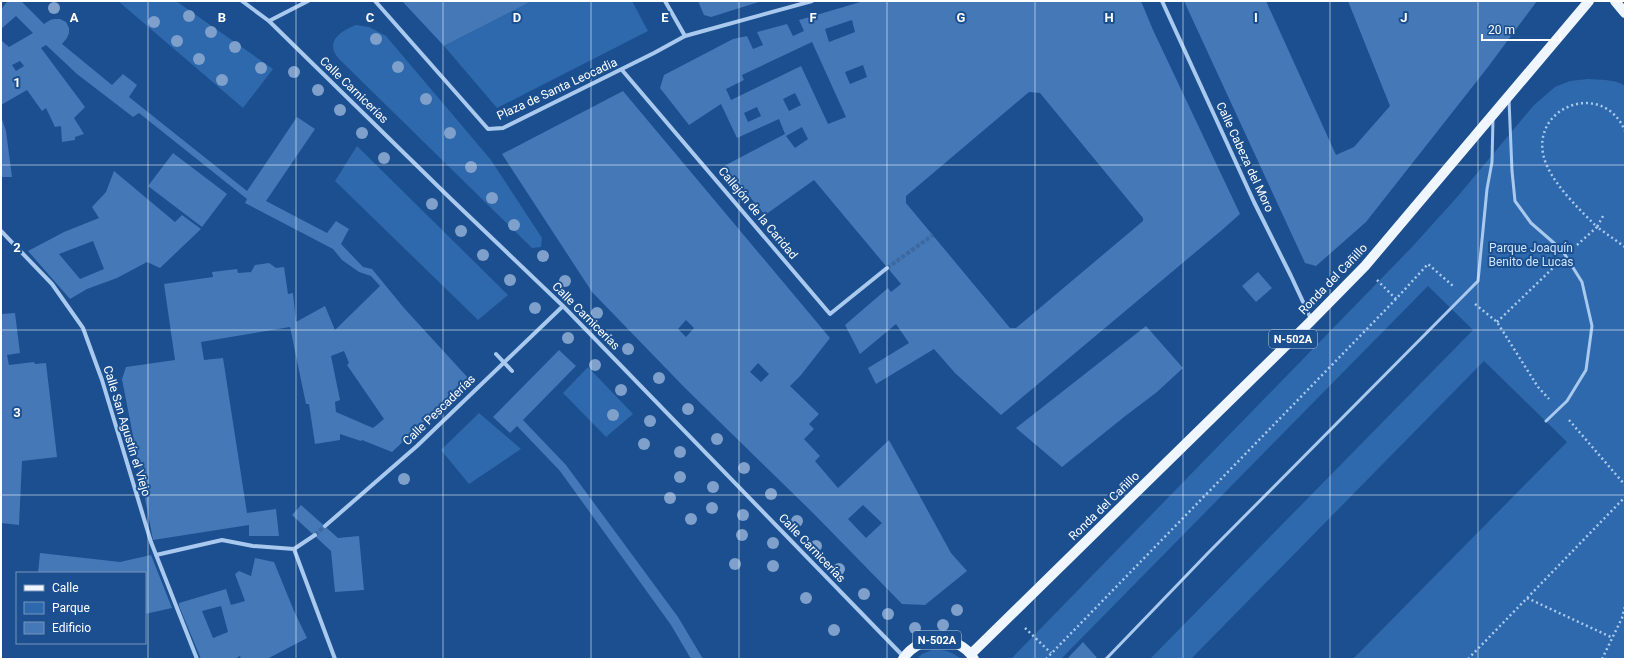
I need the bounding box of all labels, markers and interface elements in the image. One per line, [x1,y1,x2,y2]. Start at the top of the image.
text: A [70,10,79,25]
text: B [218,10,226,25]
text: C [366,10,375,25]
text: D [513,10,521,25]
text: E [661,10,669,25]
text: F [809,10,817,25]
text: G [957,10,966,25]
text: H [1104,10,1114,25]
text: I [1254,10,1258,25]
text: J [1400,10,1408,25]
scale bar [1482,16,1560,42]
text: 20 m [1488,23,1515,37]
street label: Calle Carnicerías [317,54,391,126]
street label: Plaza de Santa Leocadia [495,55,619,123]
text: 1 [13,75,21,90]
street label: Calle Cabeza del Moro [1213,100,1277,214]
street label: Callejón de la Caridad [715,164,801,262]
text: 2 [13,240,21,255]
street label: Ronda del Cañillo [1296,241,1370,317]
park label: Parque Joaquín Benito de Lucas [1489,241,1573,269]
street label: Calle Carnicerías [549,279,623,353]
road number: N-502A [1269,330,1317,348]
street label: Calle San Agustín el Viejo [100,364,154,498]
street label: Calle Pescaderías [400,372,478,448]
text: 3 [13,405,21,420]
street label: Ronda del Cañillo [1066,469,1142,543]
street label: Calle Carnicerías [776,511,848,585]
legend [16,572,146,644]
text: Calle [52,581,79,595]
text: Parque [52,601,90,615]
text: Edificio [52,621,91,635]
road number: N-502A [913,631,961,649]

